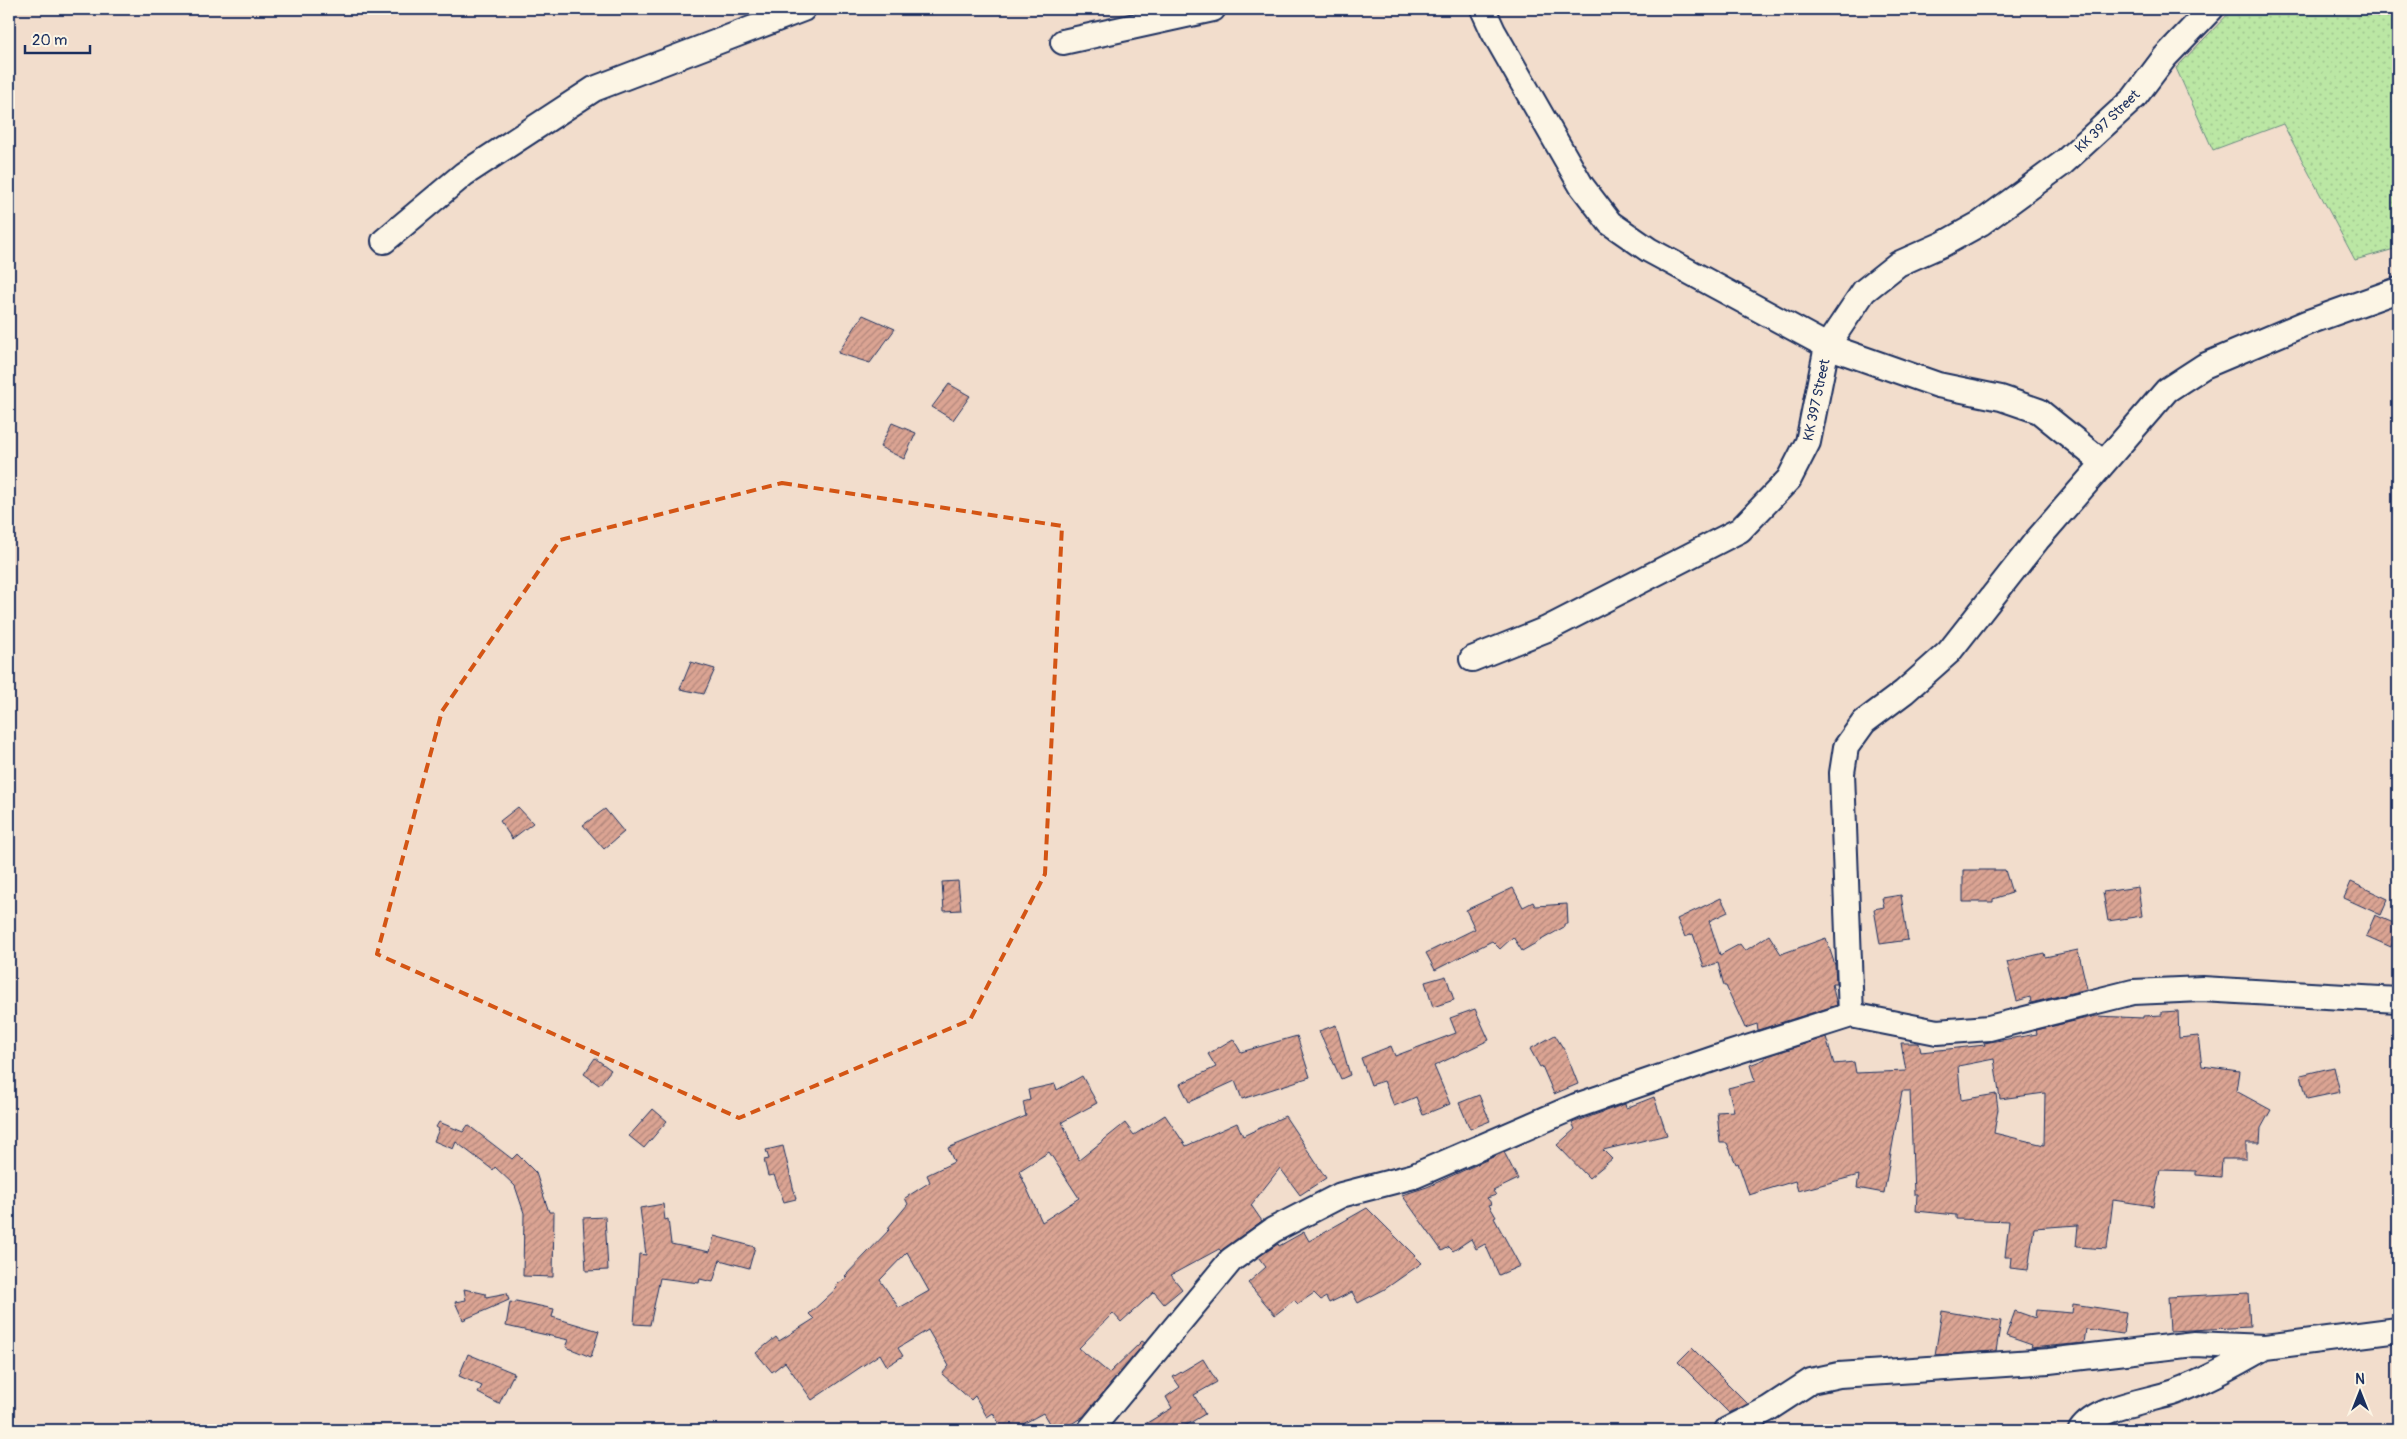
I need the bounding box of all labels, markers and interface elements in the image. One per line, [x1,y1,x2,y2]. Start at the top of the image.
scale bar [25,22,90,54]
text: 20 m [32,31,67,50]
street label: KK 397 Street [2071,86,2143,156]
street label: KK 397 Street [1800,357,1834,443]
north arrow [2334,1366,2384,1416]
text: N [2355,1371,2365,1388]

